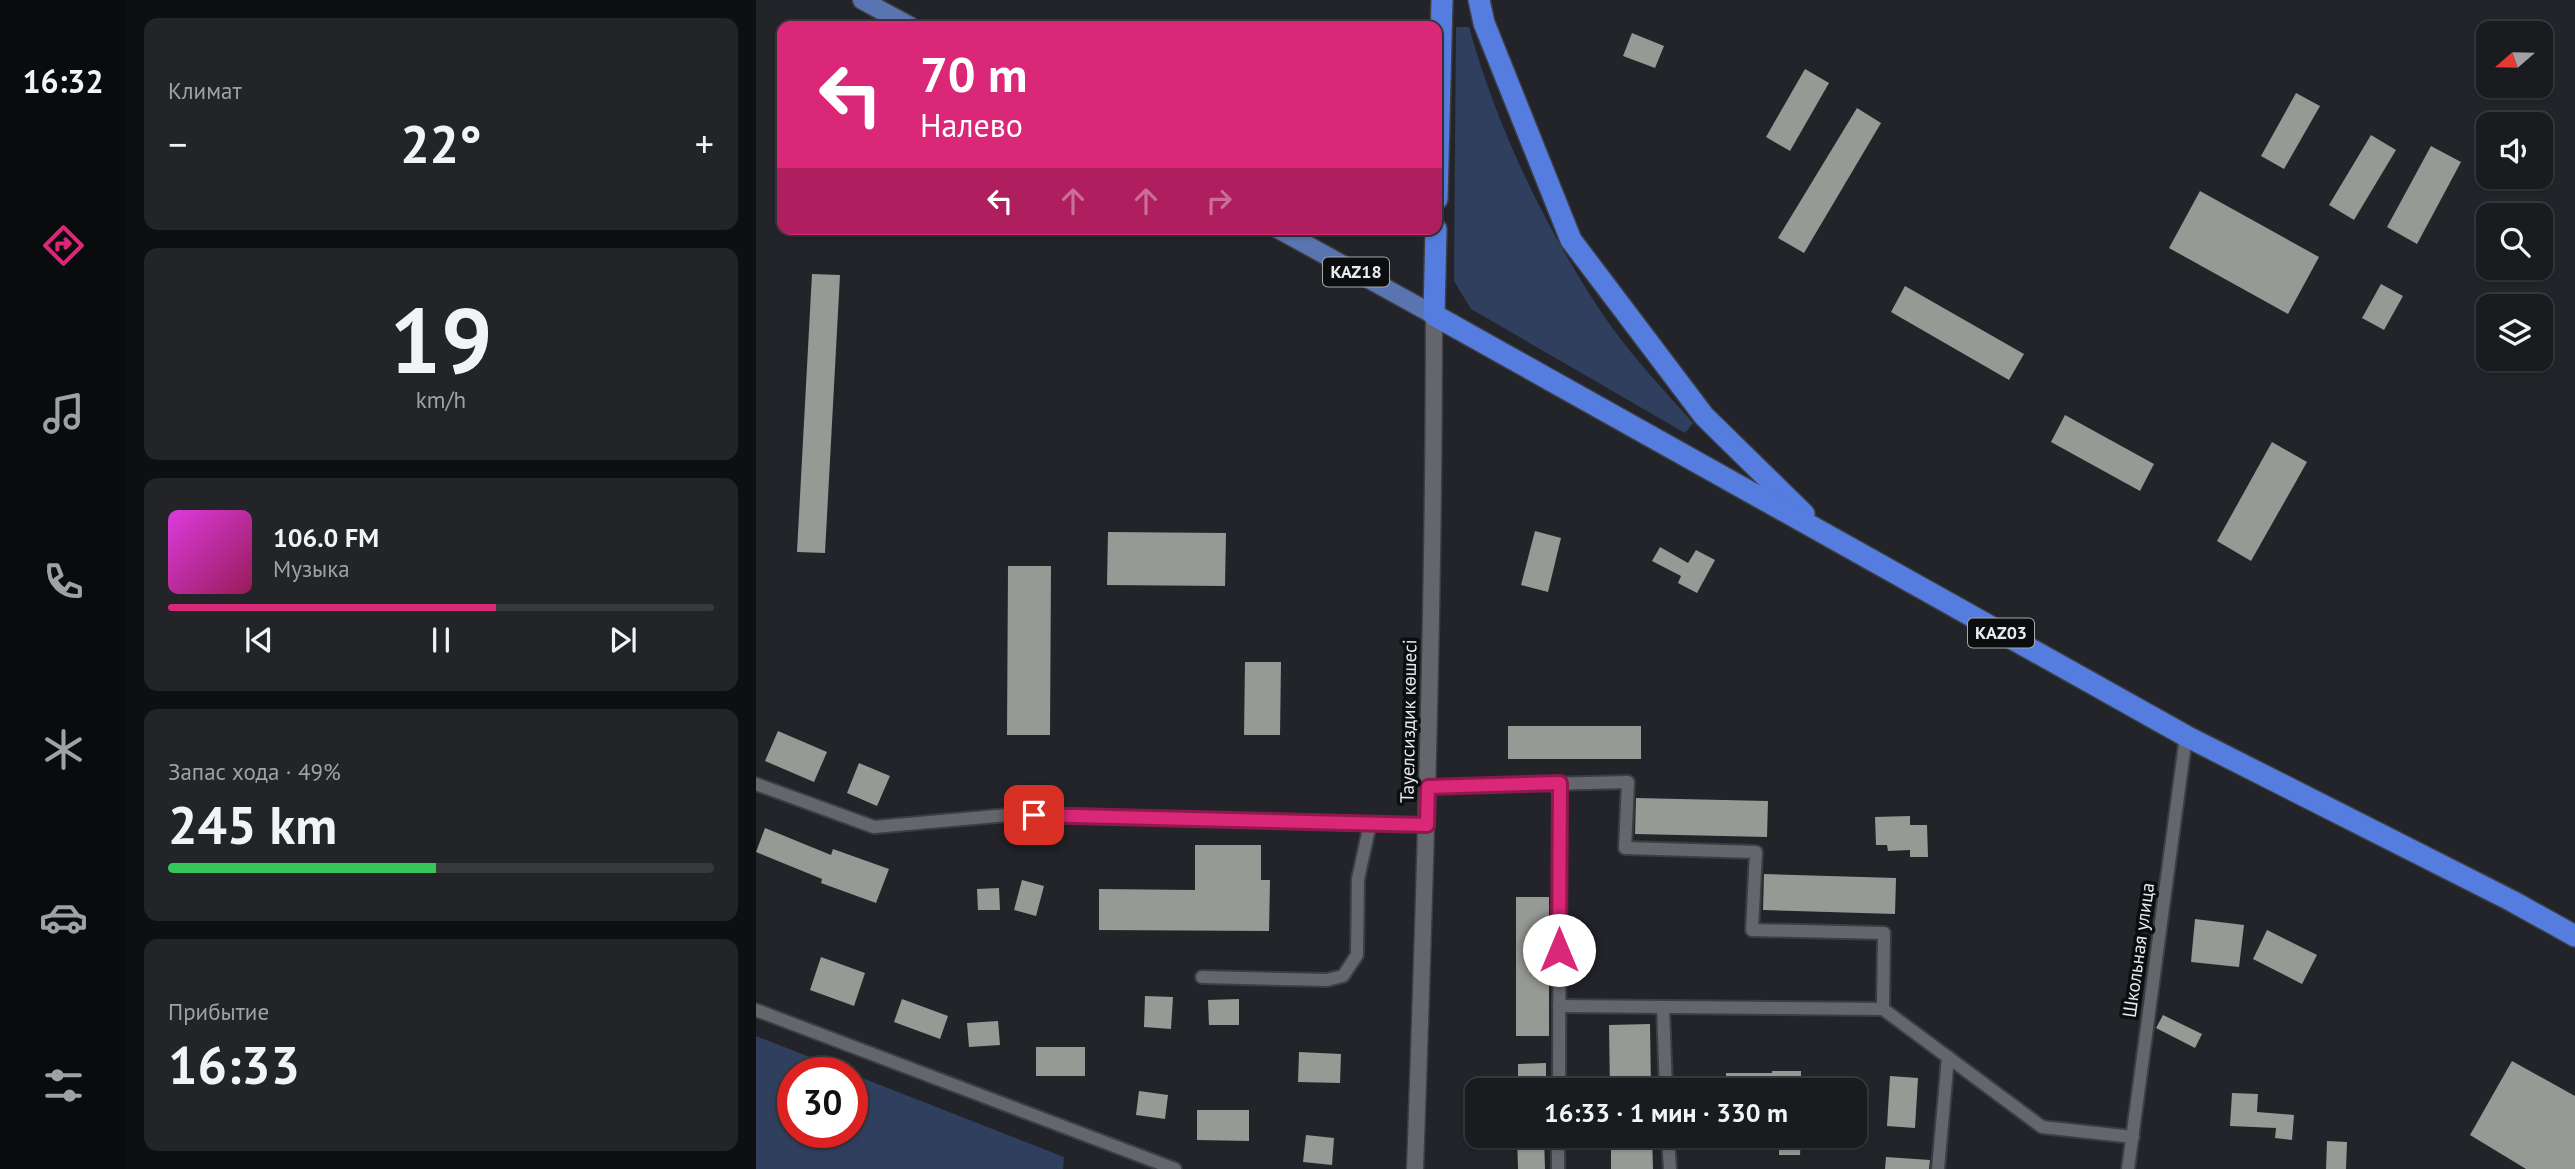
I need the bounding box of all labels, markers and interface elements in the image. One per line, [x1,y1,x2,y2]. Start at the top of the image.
north arrow [2476,21,2553,98]
map controls [2476,21,2553,371]
text: 70 m [920,42,1027,106]
icon: left [805,49,896,140]
text: 16:32 [22,60,104,102]
text: Климат [168,76,242,105]
text: Налево [920,104,1023,146]
text: 22° [400,110,482,177]
button: sound [2476,112,2553,189]
text: − [168,119,187,168]
text: + [695,119,714,168]
icon: left [981,182,1019,220]
icon: ahead [1054,182,1092,220]
icon: ahead [1127,182,1165,220]
icon: right [1200,182,1238,220]
button: search [2476,203,2553,280]
icon: directions [39,221,88,270]
road number: KAZ18 [1323,258,1389,286]
text: 19 [389,280,493,398]
button: layers [2476,294,2553,371]
text: km/h [416,385,466,414]
icon: music [39,389,88,438]
text: 106.0 FM [273,521,379,554]
text: Музыка [273,554,350,583]
icon: phone [39,557,88,606]
road number: KАZ03 [1968,618,2034,648]
icon: previous [240,621,278,659]
icon: pause [422,621,460,659]
icon: next [604,621,642,659]
street label: Тауелсиздик көшесі [1395,639,1421,803]
icon: climate [39,725,88,774]
text: Запас хода · 49% [168,757,341,786]
pin [1004,785,1064,845]
text: 245 km [168,791,337,858]
icon: arrive [1015,796,1053,834]
street label: Школьная улица [2117,881,2159,1019]
icon: car [39,893,88,942]
position arrow [1522,913,1596,987]
text: Прибытие [168,997,269,1026]
text: 16:33 [168,1031,300,1098]
speed limit sign: 30 [777,1057,868,1148]
icon: filters [39,1061,88,1110]
text: 16:33 · 1 мин · 330 m [1544,1096,1788,1129]

